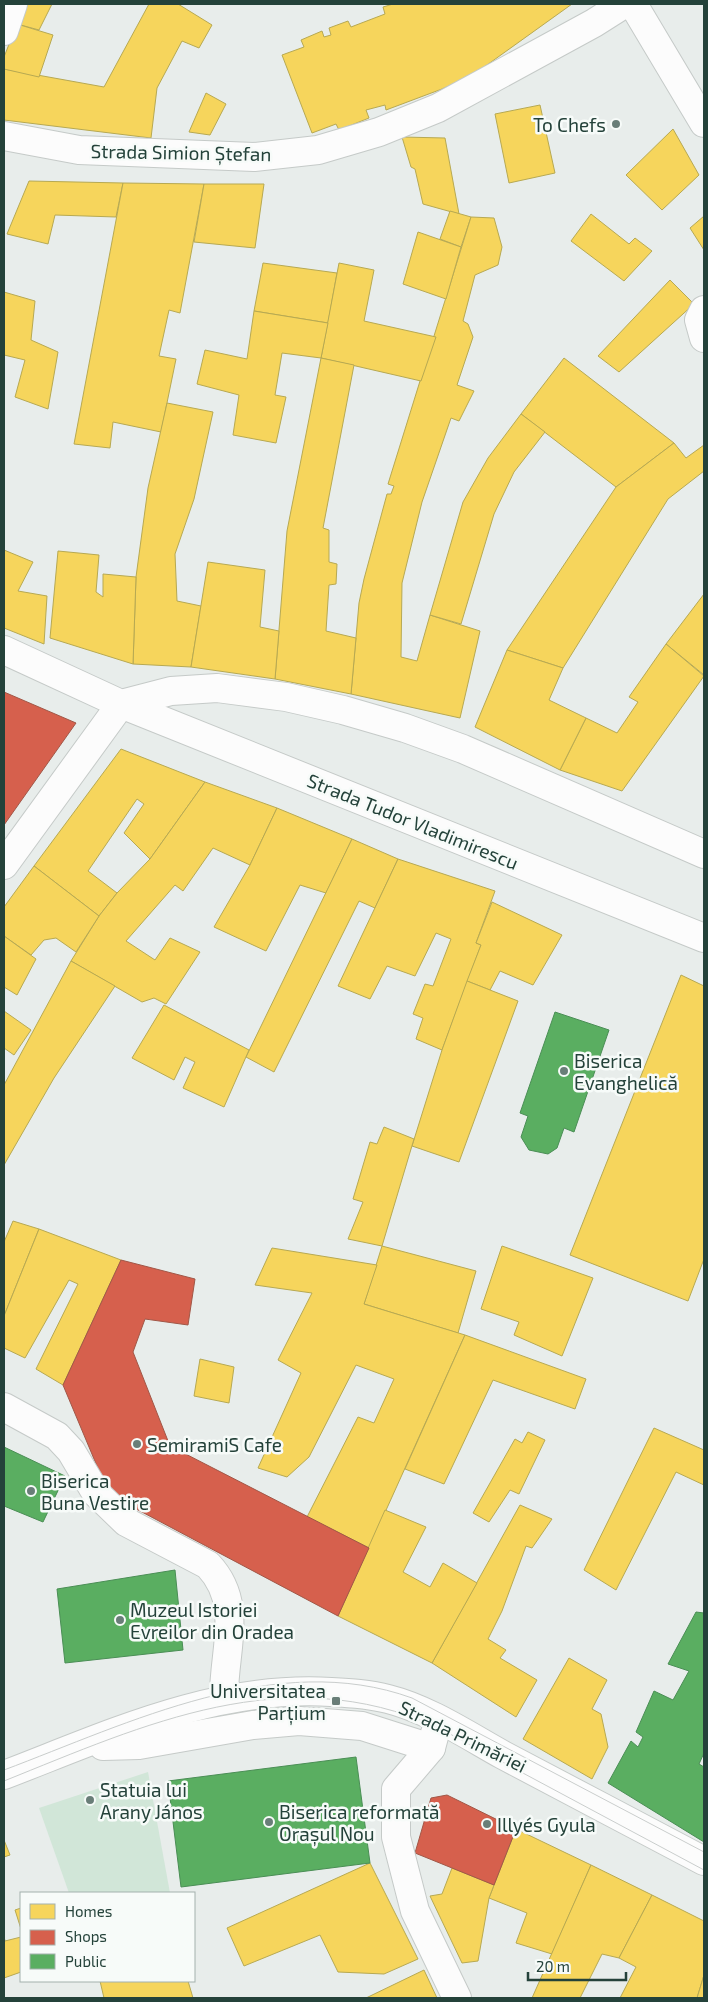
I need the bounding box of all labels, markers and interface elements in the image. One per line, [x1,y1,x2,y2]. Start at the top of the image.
place label: To Chefs [533,113,606,136]
marker: To Chefs [610,118,622,130]
street label: Strada Simion Ștefan [90,139,272,167]
street label: Strada Tudor Vladimirescu [304,768,522,874]
place label: Biserica Evanghelică [574,1049,678,1094]
marker: Biserica Evanghelică [558,1065,570,1077]
place label: SemiramiS Cafe [147,1433,282,1456]
marker: SemiramiS Cafe [131,1438,143,1450]
place label: Biserica Buna Vestire [41,1469,149,1514]
marker: Biserica Buna Vestire [25,1485,37,1497]
place label: Muzeul Istoriei Evreilor din Oradea [130,1598,294,1643]
marker: Muzeul Istoriei Evreilor din Oradea [114,1614,126,1626]
place label: Universitatea Parțium [210,1679,326,1726]
marker: Universitatea Parțium [330,1695,342,1707]
street label: Strada Primăriei [395,1695,531,1777]
place label: Statuia lui Arany János [100,1778,203,1823]
marker: Statuia lui Arany János [84,1794,96,1806]
place label: Biserica reformată Orașul Nou [279,1800,439,1847]
place label: Illyés Gyula [497,1813,596,1836]
marker: Biserica reformată Orașul Nou [263,1816,275,1828]
marker: Illyés Gyula [481,1818,493,1830]
legend [20,1892,195,1982]
text: Homes [65,1902,112,1920]
text: Shops [65,1927,107,1945]
scale bar [528,1950,626,1982]
text: Public [65,1952,106,1970]
text: 20 m [536,1957,570,1975]

